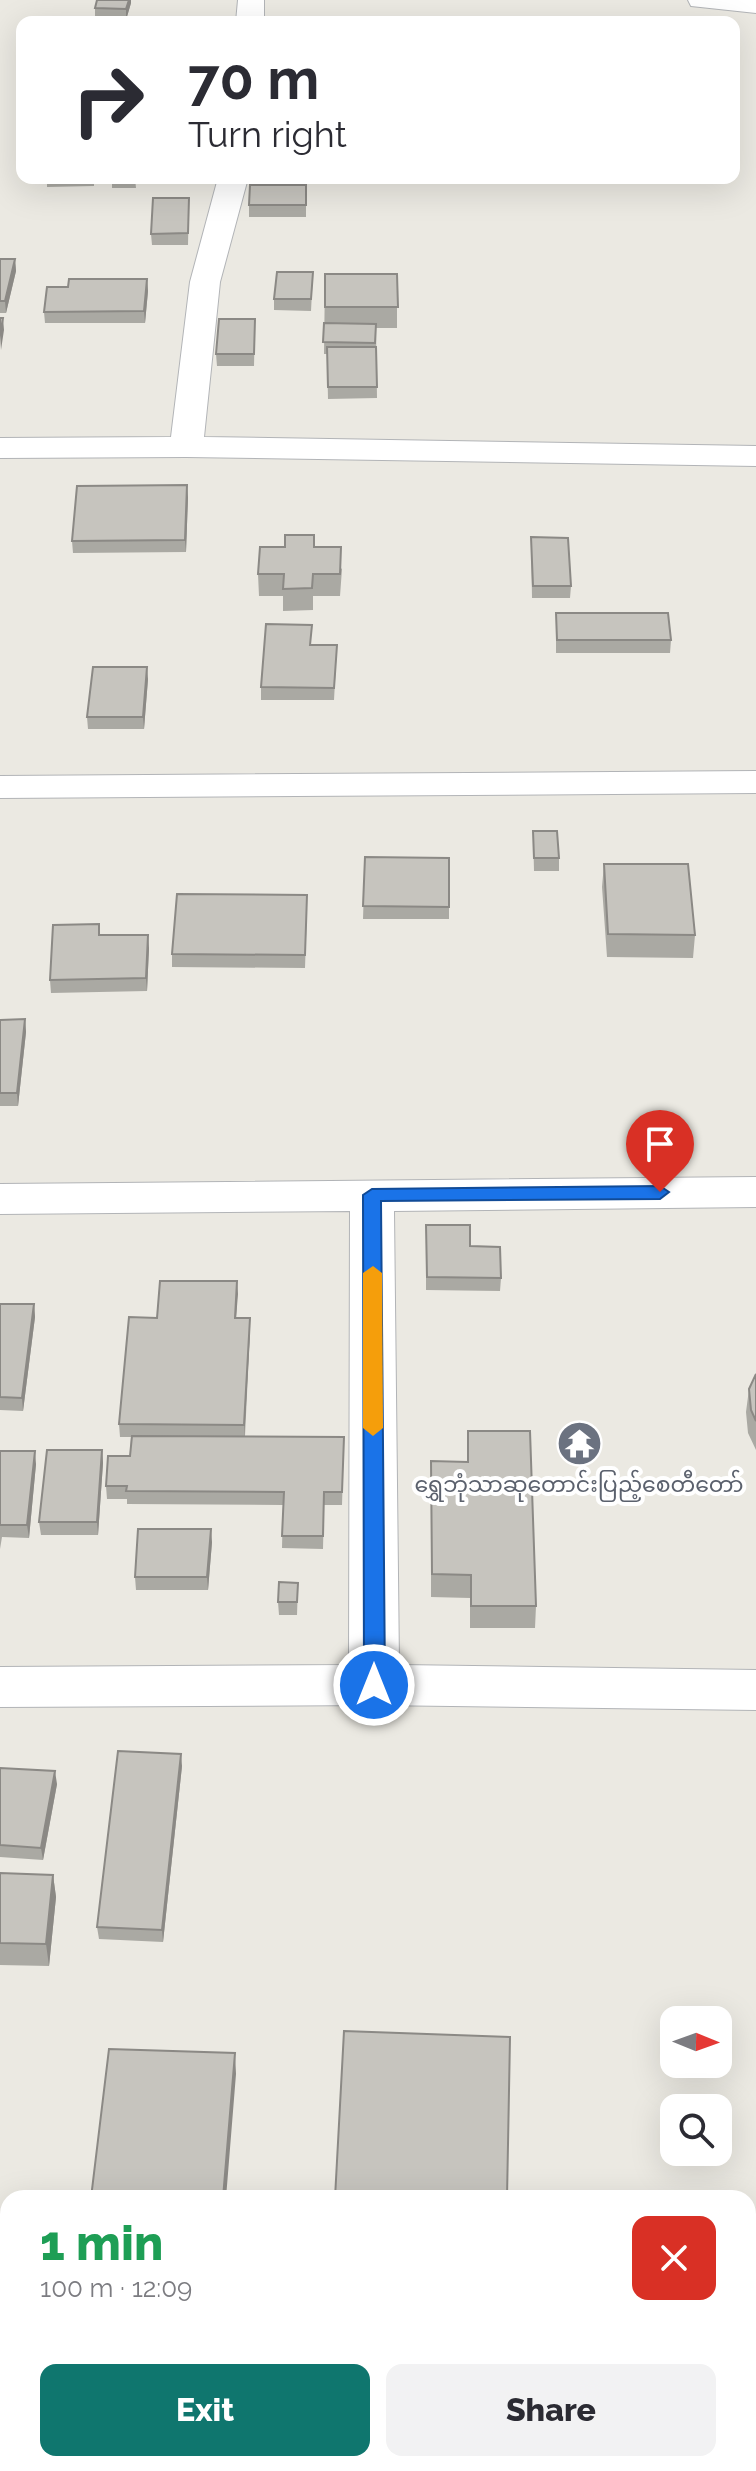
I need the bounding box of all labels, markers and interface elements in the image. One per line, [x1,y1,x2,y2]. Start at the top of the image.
text: 70 m [188,46,319,112]
icon: right [56,48,160,152]
text: Turn right [188,113,347,155]
pin [626,1110,694,1192]
icon: arrive [638,1122,682,1166]
temple icon: ရွှေဘုံသာဆုတောင်းပြည့်စေတီတော် [555,1419,603,1467]
place label: ရွှေဘုံသာဆုတောင်းပြည့်စေတီတော် [414,1469,744,1502]
position arrow [332,1643,416,1727]
north arrow [660,2006,732,2078]
map controls [660,2006,732,2166]
button: search [660,2094,732,2166]
text: 1 min [40,2215,163,2271]
button: close [632,2216,716,2300]
text: 100 m · 12:09 [40,2273,192,2303]
button: Exit [40,2364,370,2456]
button: Share [386,2364,716,2456]

